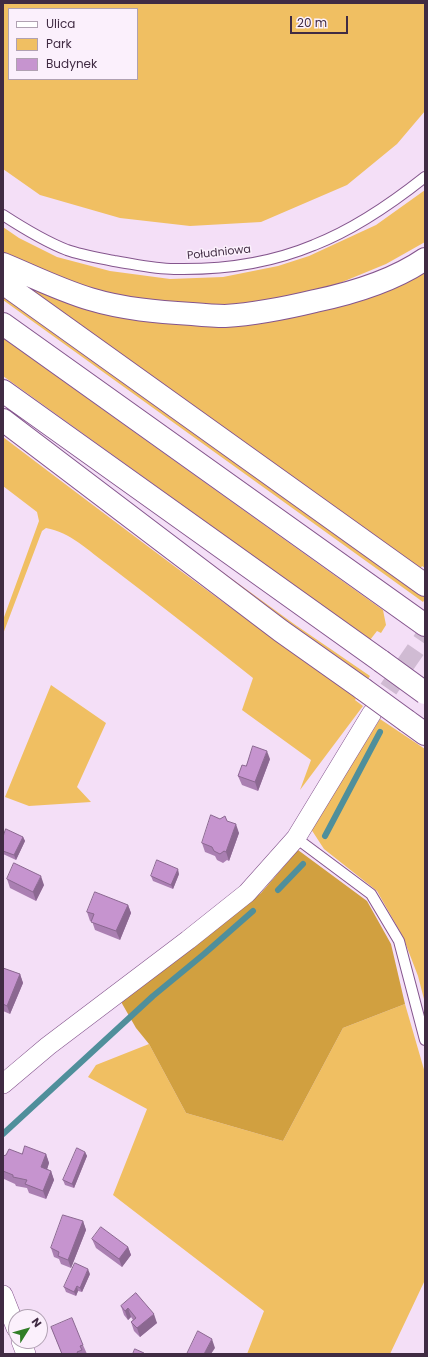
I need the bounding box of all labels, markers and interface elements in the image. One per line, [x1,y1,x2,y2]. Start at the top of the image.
legend [8,8,138,80]
scale bar [292,8,350,34]
text: 20 m [297,14,327,31]
text: Ulica [46,15,75,32]
text: Park [46,35,72,52]
text: Budynek [46,55,97,72]
street label: Południowa [187,243,251,263]
north arrow [8,1309,48,1349]
text: N [28,1314,46,1331]

